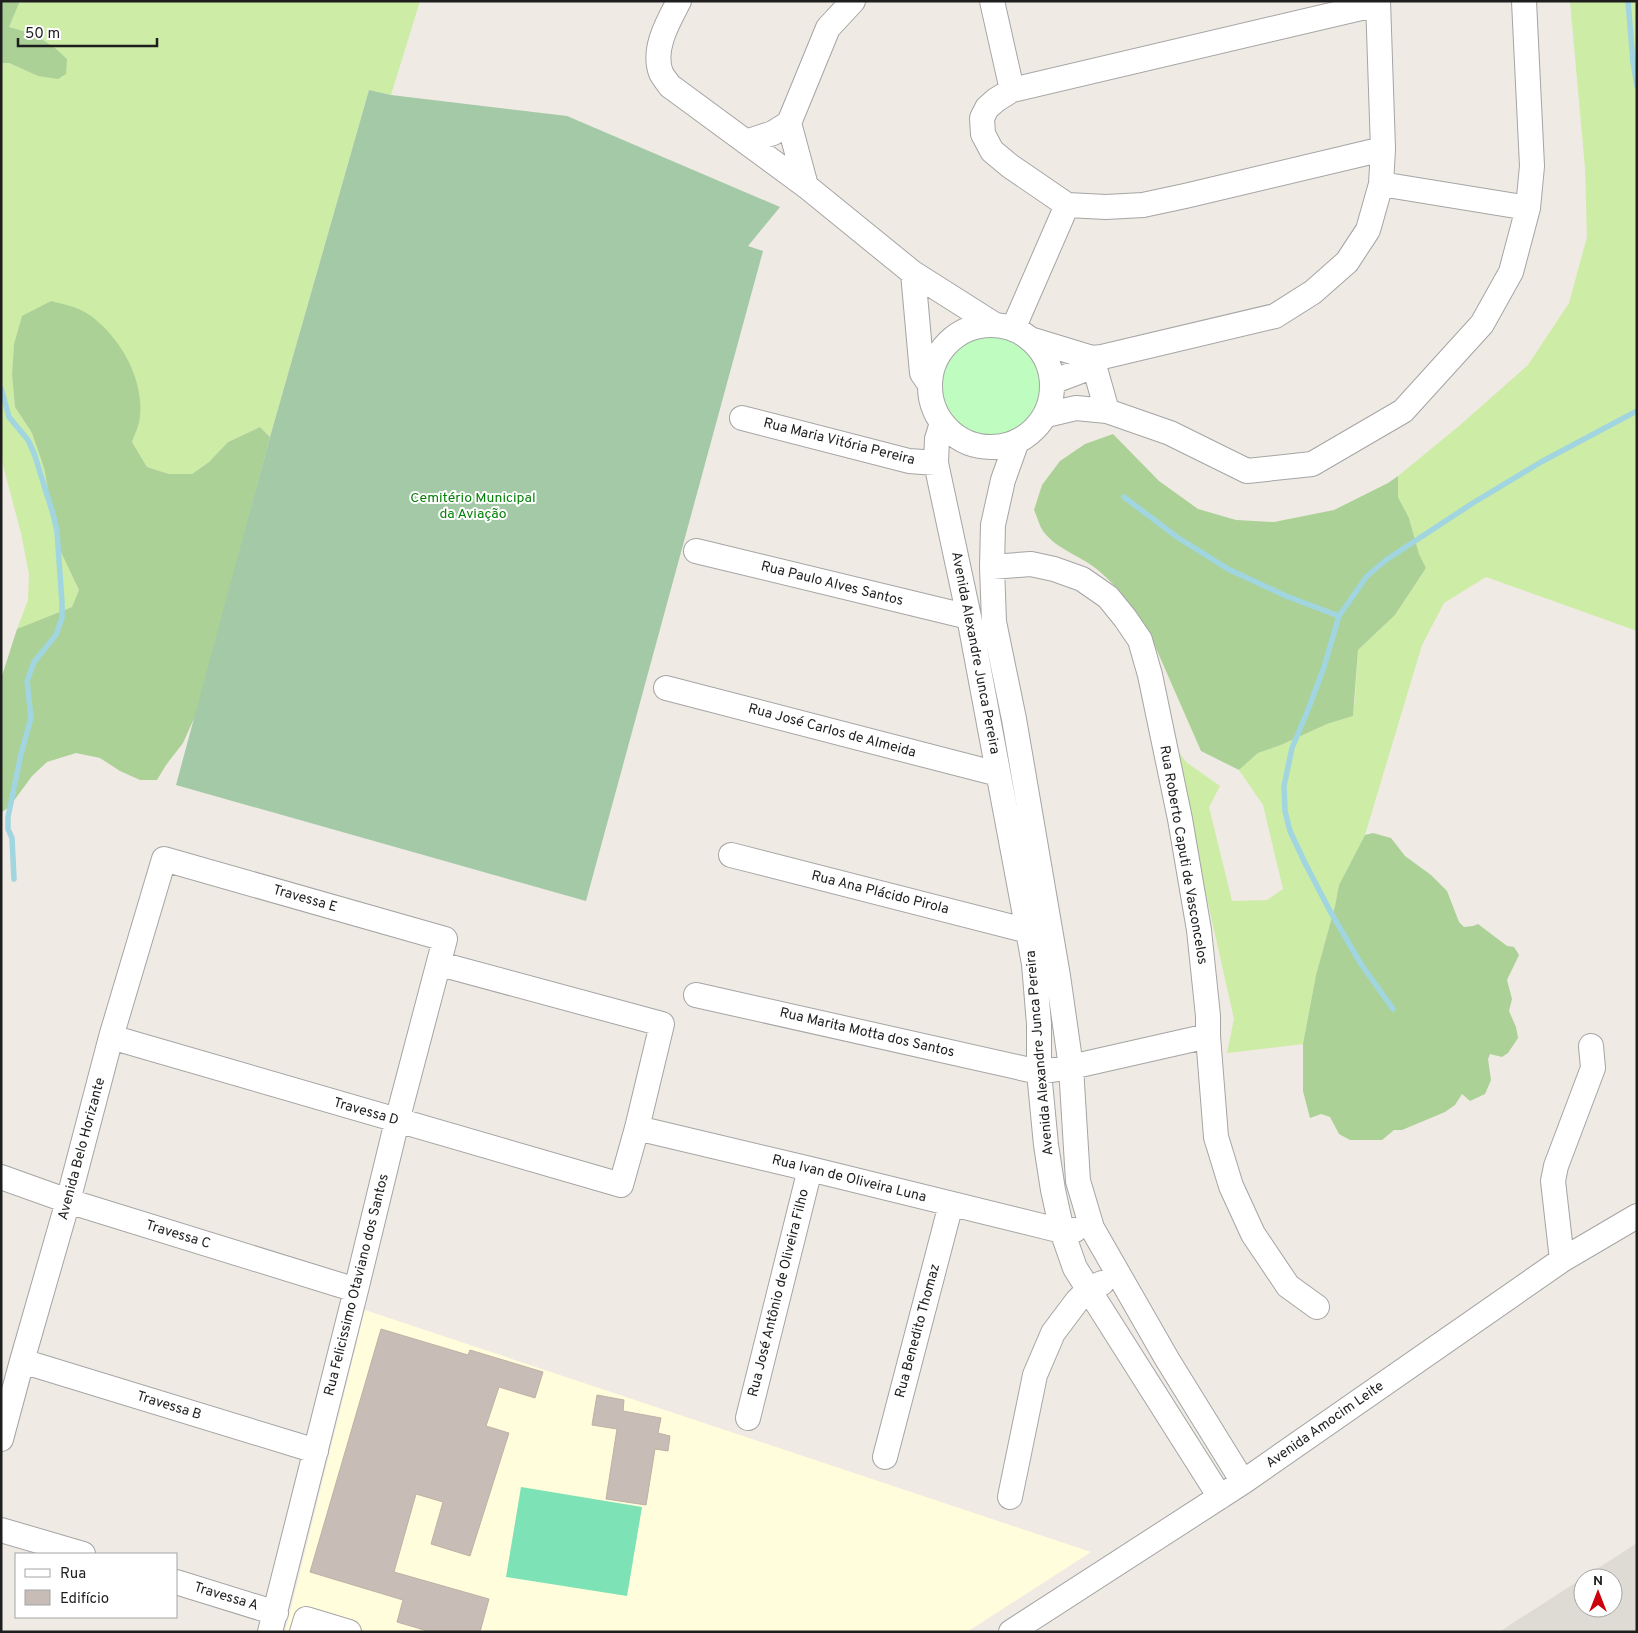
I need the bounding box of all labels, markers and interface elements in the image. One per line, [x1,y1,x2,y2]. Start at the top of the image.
scale bar [18,15,156,47]
text: 50 m [25,25,60,44]
street label: Rua Maria Vitória Pereira [761,415,917,469]
park label: Cemitério Municipal da Aviação [410,490,536,523]
street label: Avenida Alexandre Junca Pereira [947,550,1003,756]
street label: Rua Paulo Alves Santos [759,558,905,610]
street label: Rua José Carlos de Almeida [746,700,918,762]
street label: Rua Roberto Caputi de Vasconcelos [1155,744,1211,966]
street label: Rua Ana Plácido Pirola [810,868,950,918]
street label: Travessa E [271,882,339,916]
street label: Avenida Alexandre Junca Pereira [1023,950,1057,1156]
street label: Rua Marita Motta dos Santos [778,1005,956,1061]
street label: Avenida Belo Horizante [55,1076,109,1222]
street label: Travessa D [331,1095,401,1129]
street label: Rua Ivan de Oliveira Luna [770,1152,928,1206]
street label: Rua Felicissimo Otaviano dos Santos [321,1172,393,1398]
street label: Rua José Antônio de Oliveira Filho [745,1187,813,1399]
street label: Travessa C [144,1217,212,1253]
street label: Rua Benedito Thomaz [892,1262,944,1400]
street label: Avenida Amocim Leite [1263,1378,1387,1472]
street label: Travessa B [135,1388,203,1424]
legend [15,1553,178,1618]
text: Rua [60,1565,86,1584]
north arrow [1573,1568,1623,1618]
text: N [1593,1573,1603,1590]
street label: Travessa A [192,1579,260,1615]
text: Edifício [60,1590,109,1609]

